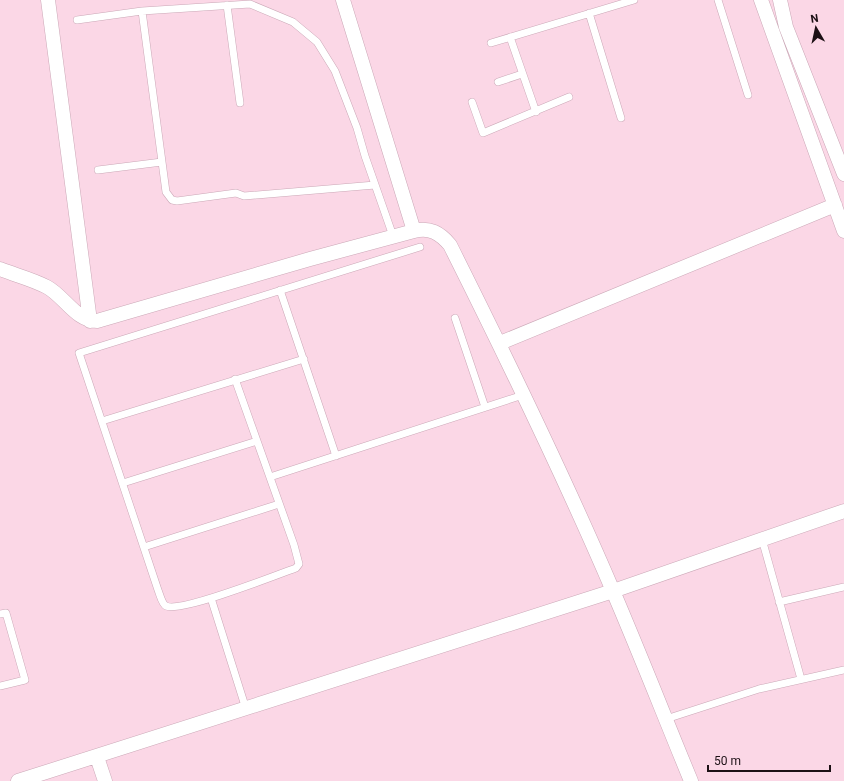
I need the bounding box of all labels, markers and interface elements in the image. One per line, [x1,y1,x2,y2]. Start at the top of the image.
north arrow [796,8,836,48]
text: N [810,12,820,26]
scale bar [708,747,830,773]
text: 50 m [714,754,741,768]

